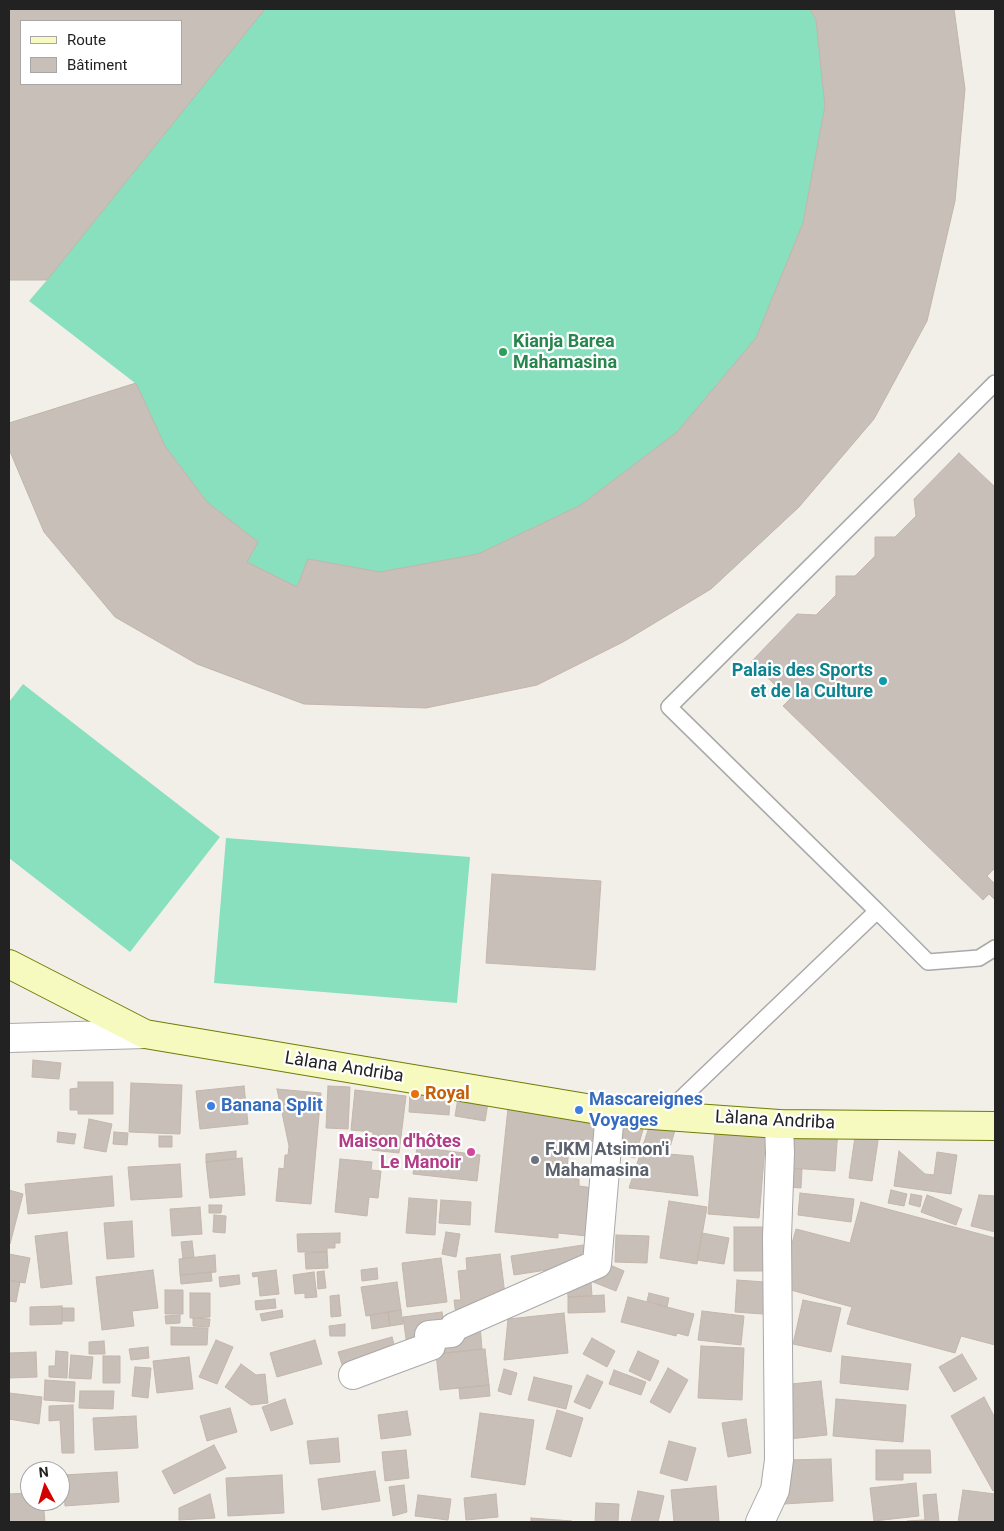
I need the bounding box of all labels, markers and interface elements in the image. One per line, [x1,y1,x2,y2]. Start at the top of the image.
legend [20,20,182,85]
text: Route [67,31,106,49]
text: Bâtiment [67,56,127,74]
place label: Kianja Barea Mahamasina [513,331,617,374]
marker: Kianja Barea Mahamasina [497,346,509,358]
place label: Palais des Sports et de la Culture [732,660,873,702]
marker: Palais des Sports et de la Culture [877,675,889,687]
street label: Làlana Andriba [283,1048,405,1088]
place label: Royal [425,1083,470,1105]
marker: Royal [409,1088,421,1100]
place label: Mascareignes Voyages [589,1089,703,1132]
place label: Banana Split [221,1095,323,1117]
marker: Banana Split [205,1100,217,1112]
marker: Mascareignes Voyages [573,1104,585,1116]
street label: Làlana Andriba [714,1107,836,1135]
place label: Maison d'hôtes Le Manoir [339,1131,461,1174]
place label: FJKM Atsimon'i Mahamasina [545,1139,669,1182]
marker: Maison d'hôtes Le Manoir [465,1146,477,1158]
marker: FJKM Atsimon'i Mahamasina [529,1154,541,1166]
north arrow [20,1461,70,1511]
text: N [38,1464,49,1481]

